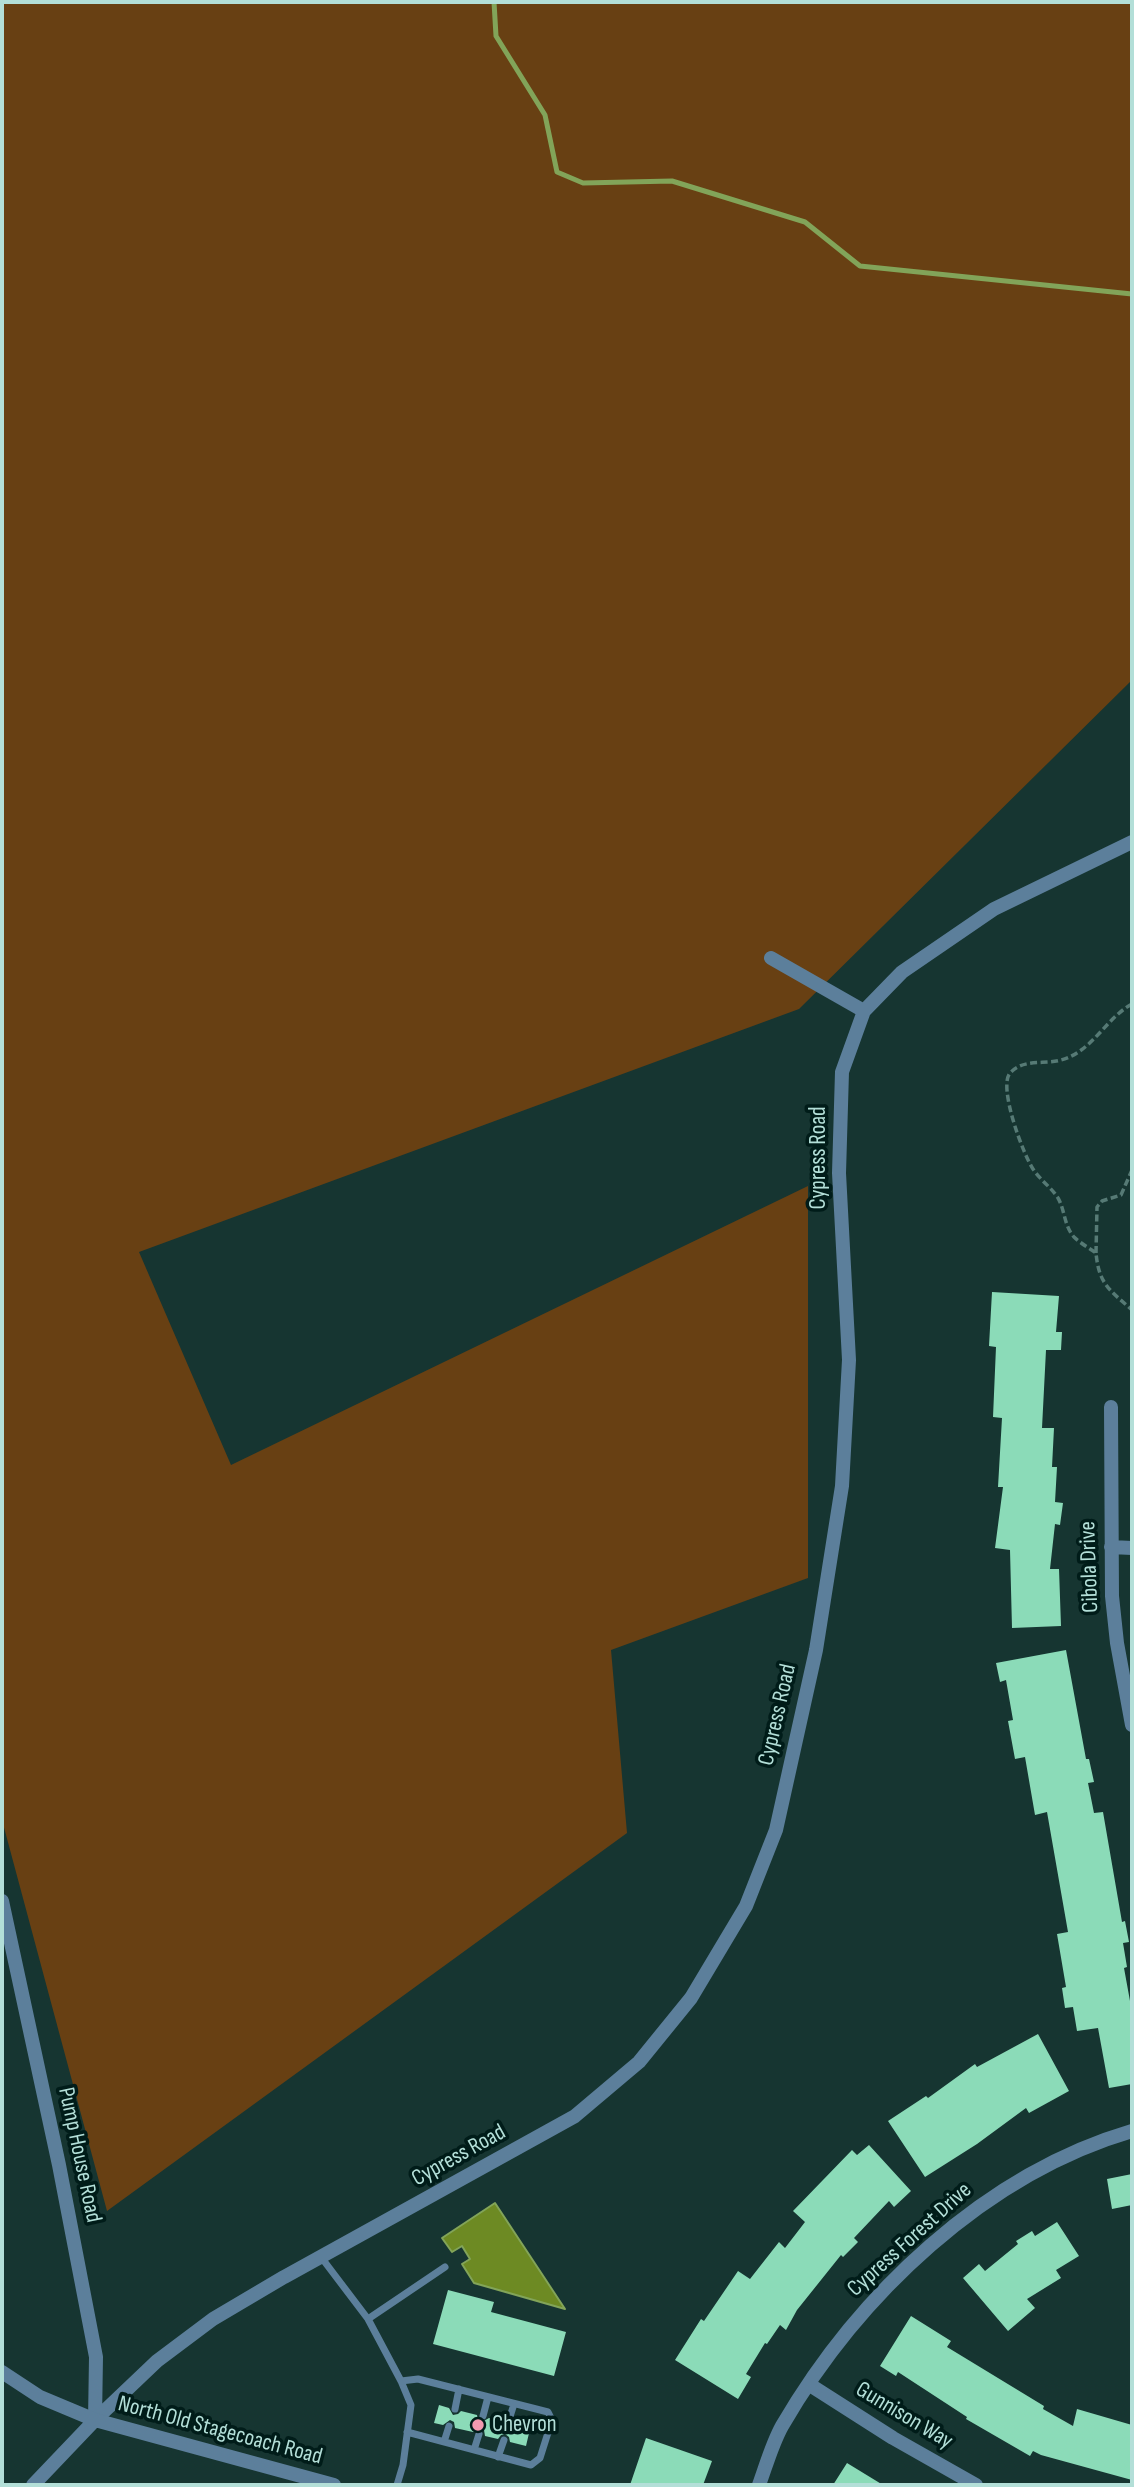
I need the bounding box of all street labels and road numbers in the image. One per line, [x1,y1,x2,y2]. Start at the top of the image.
street label: Cypress Road [805,1106,833,1210]
street label: Cibola Drive [1075,1521,1105,1613]
street label: Cypress Road [753,1662,803,1768]
street label: Pump House Road [51,2085,107,2225]
street label: Cypress Road [407,2119,511,2193]
street label: Cypress Forest Drive [842,2177,978,2303]
street label: Gunnison Way [850,2376,958,2456]
street label: North Old Stagecoach Road [115,2390,325,2472]

